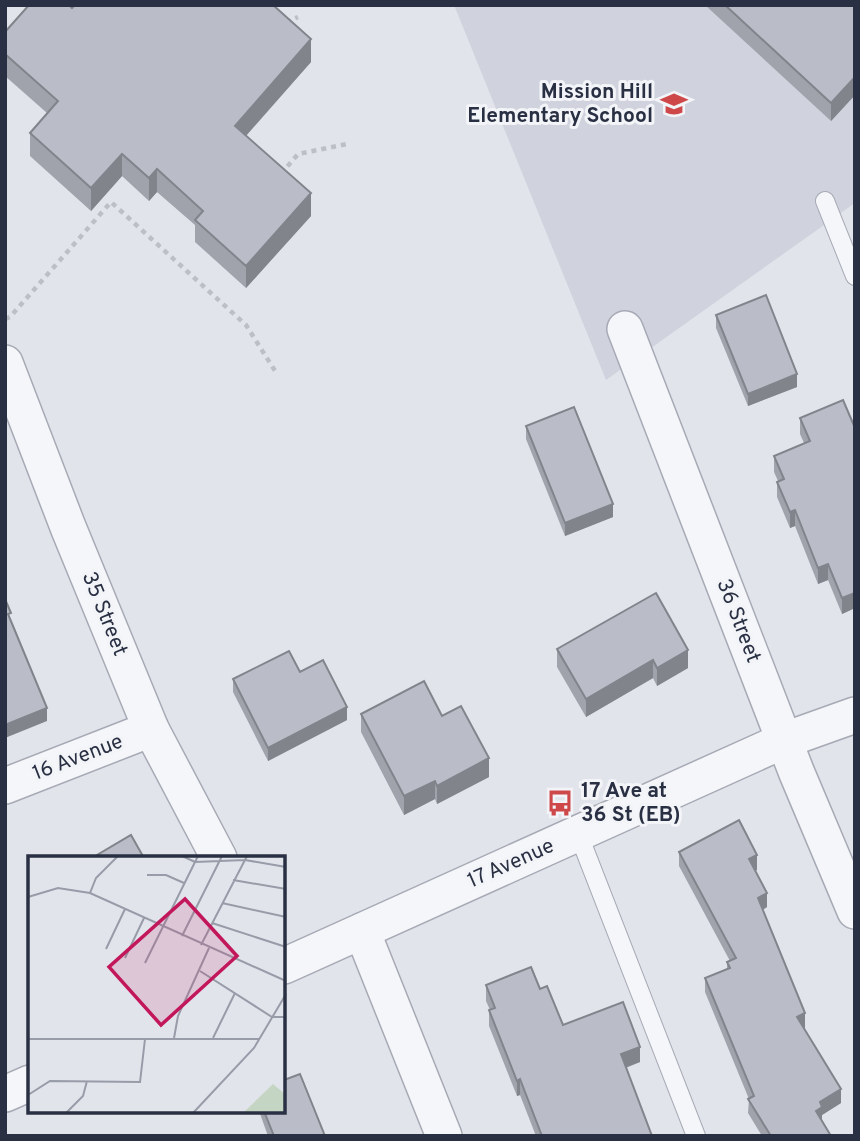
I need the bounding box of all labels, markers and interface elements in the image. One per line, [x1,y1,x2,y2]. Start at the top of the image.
place label: Mission Hill Elementary School [467,79,653,130]
school or university icon: Mission Hill Elementary School [659,89,689,119]
street label: 35 Street [75,568,133,660]
street label: 36 Street [710,575,766,667]
street label: 16 Avenue [29,728,127,788]
place label: 17 Ave at 36 St (EB) [581,778,681,829]
bus stop icon: 17 Ave at 36 St (EB) [545,788,575,818]
street label: 17 Avenue [463,833,559,895]
inset map [28,856,285,1113]

